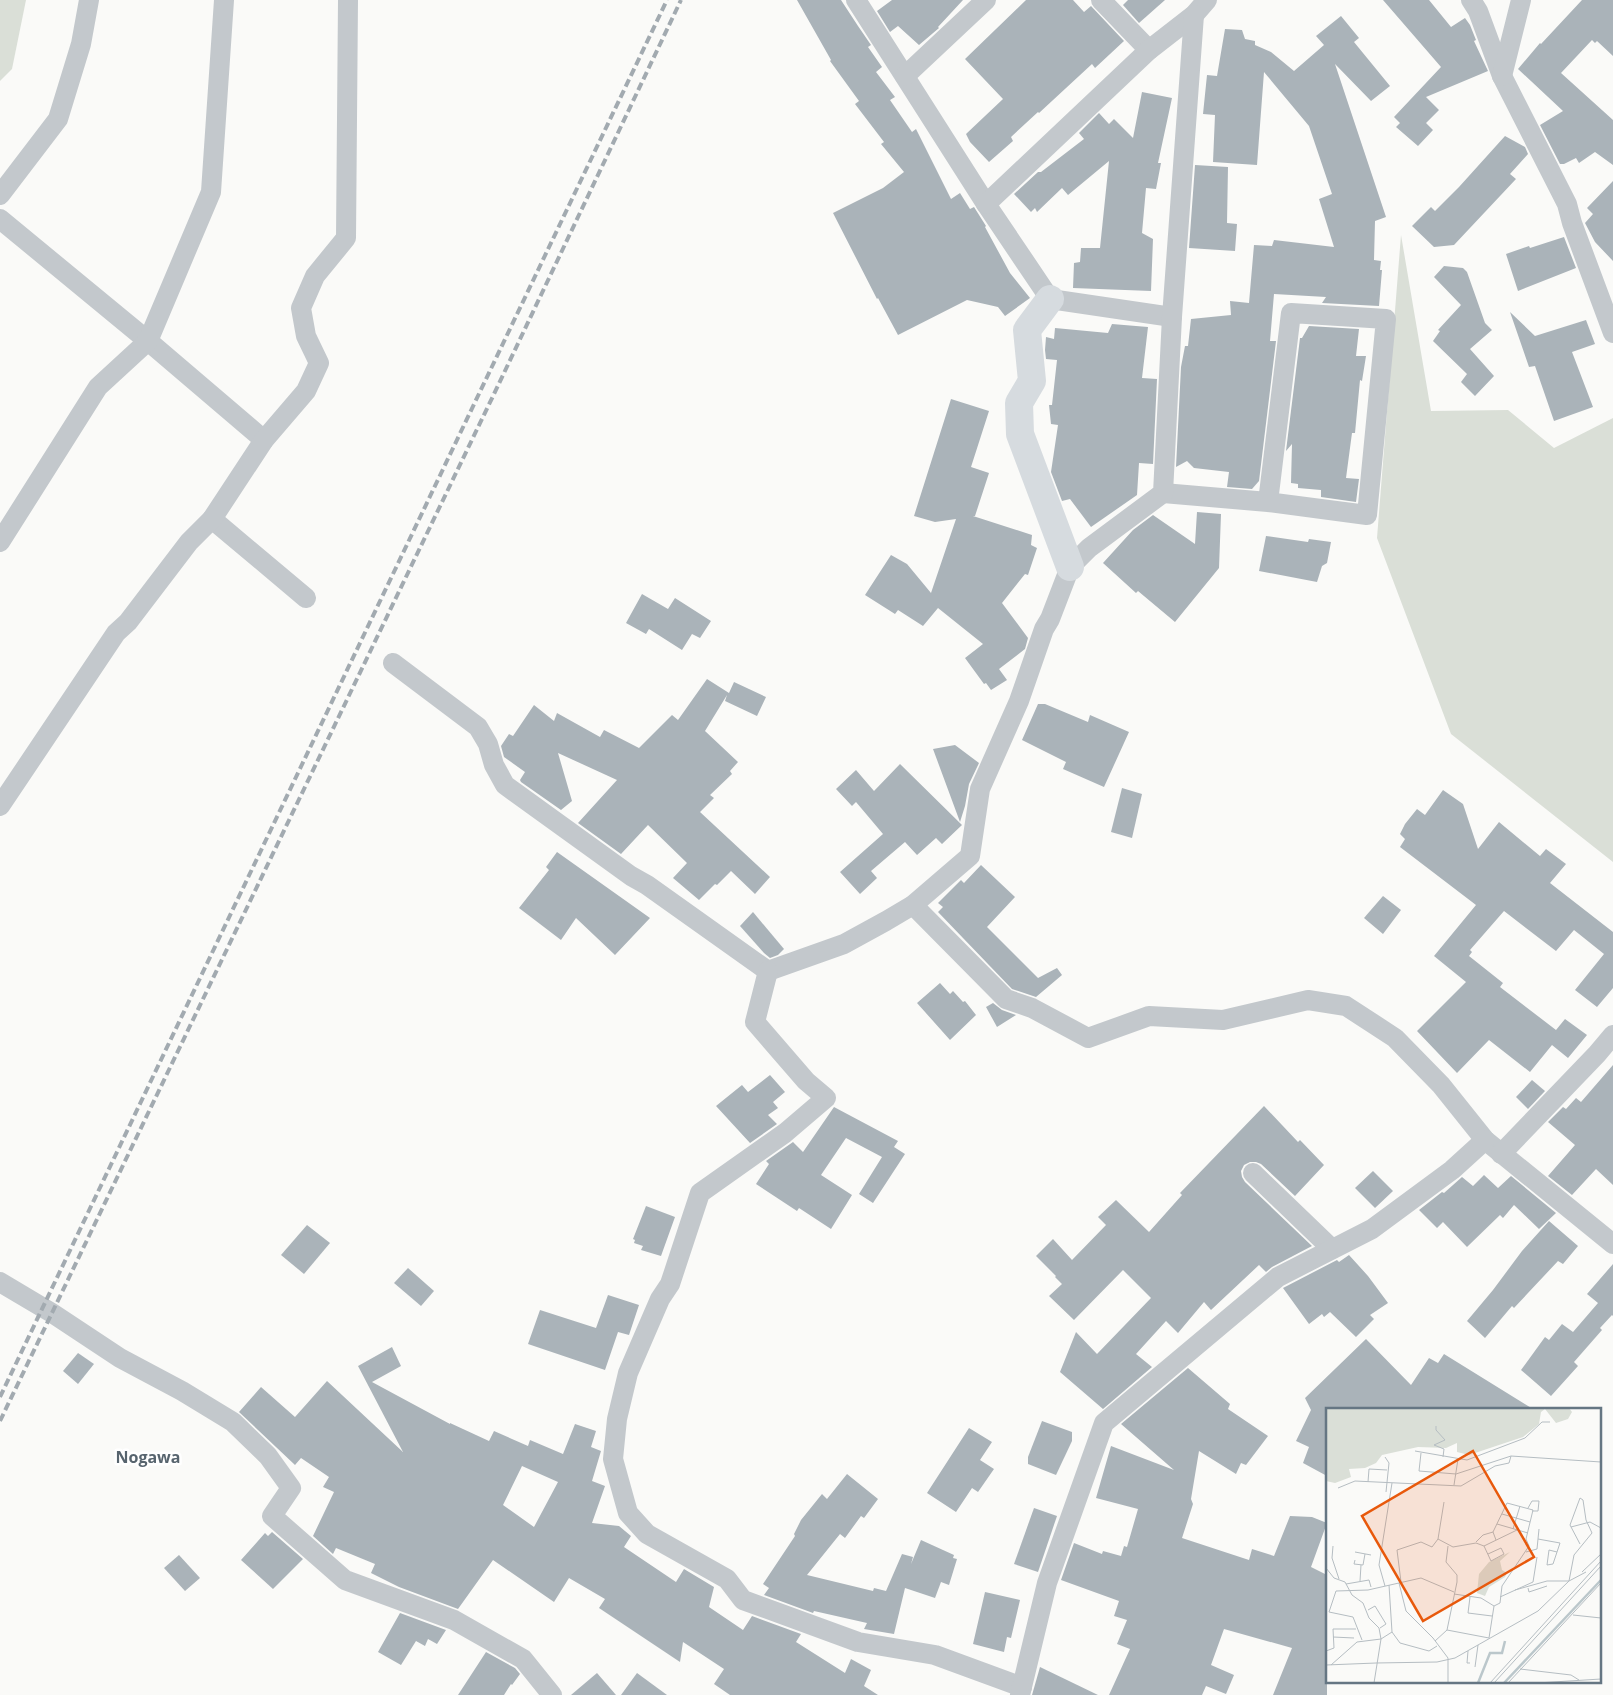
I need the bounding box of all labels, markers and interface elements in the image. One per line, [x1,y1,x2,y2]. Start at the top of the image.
inset map [1326,1408,1600,1682]
district label: Nogawa [116,1446,180,1468]

